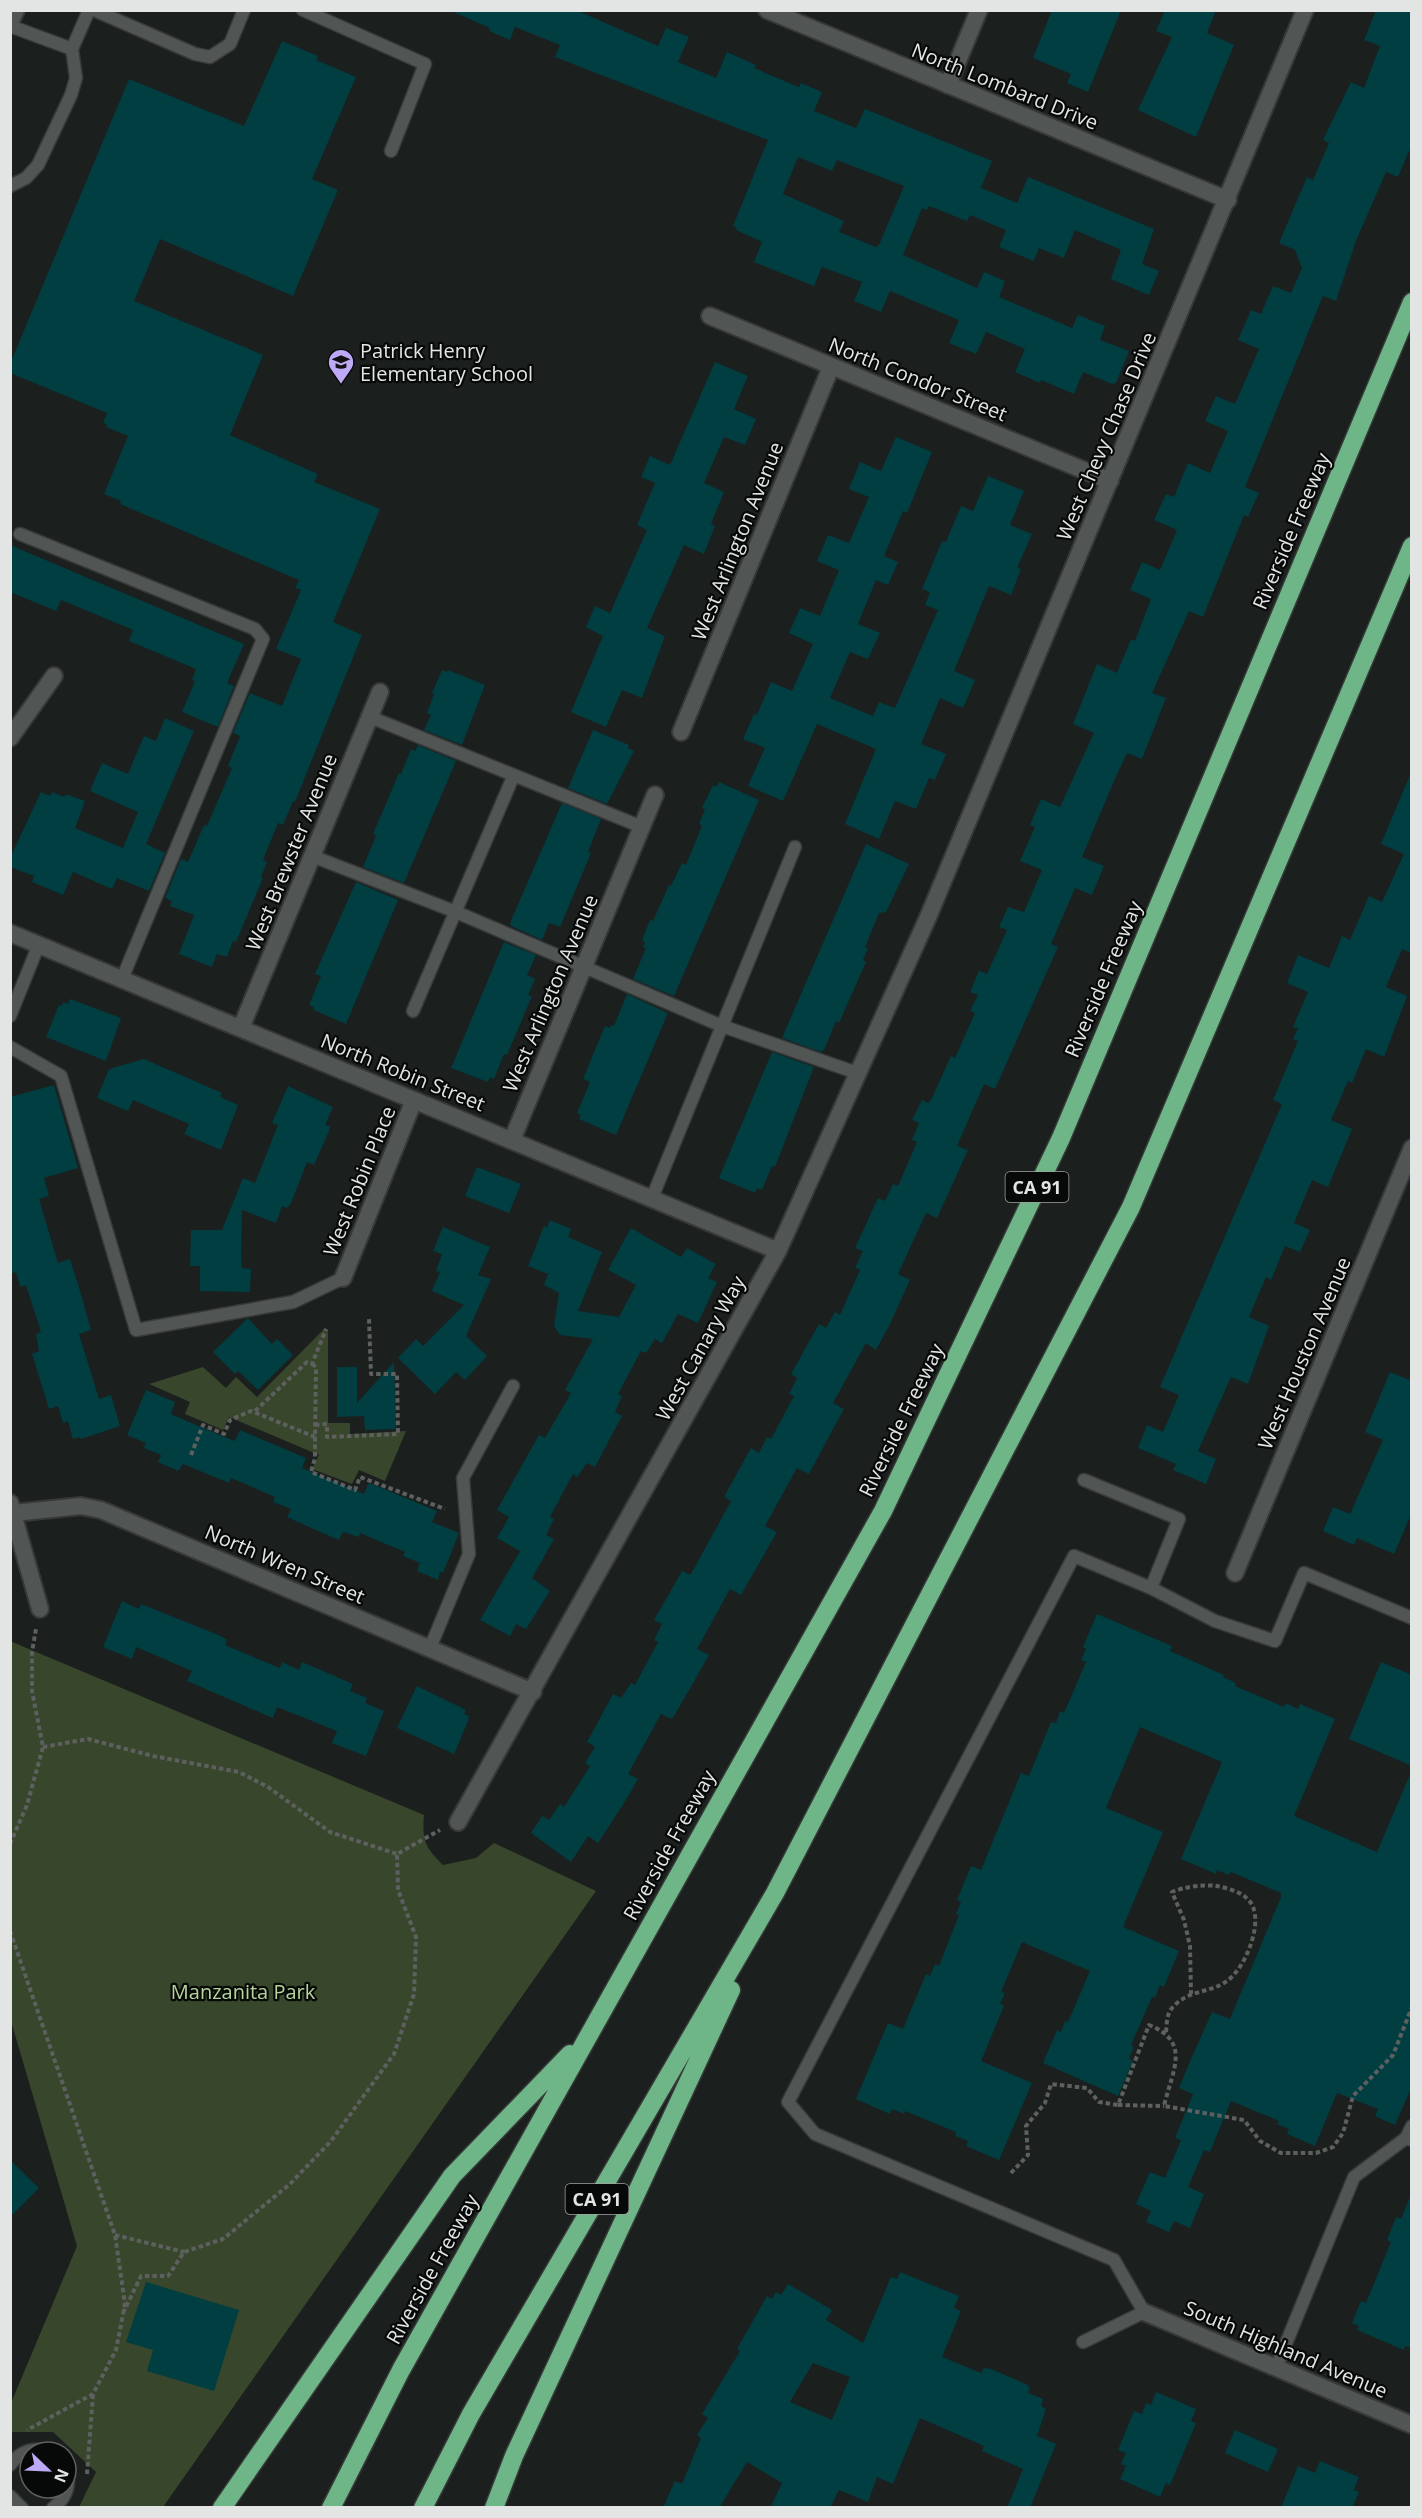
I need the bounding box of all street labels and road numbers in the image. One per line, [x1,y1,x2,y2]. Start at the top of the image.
street label: North Lombard Drive [908,36,1102,136]
street label: West Chevy Chase Drive [1050,328,1162,544]
street label: North Condor Street [825,331,1011,427]
street label: West Arlington Avenue [685,438,789,644]
street label: Riverside Freeway [1246,448,1337,613]
street label: West Brewster Avenue [239,749,343,955]
street label: West Arlington Avenue [496,890,604,1096]
street label: Riverside Freeway [1058,896,1149,1061]
street label: North Robin Street [317,1027,489,1117]
street label: West Robin Place [317,1102,401,1260]
road number: CA 91 [1006,1172,1068,1202]
street label: West Houston Avenue [1251,1253,1357,1453]
street label: West Canary Way [649,1270,751,1425]
street label: Riverside Freeway [852,1338,950,1501]
street label: North Wren Street [201,1518,369,1610]
street label: Riverside Freeway [617,1764,722,1925]
road number: CA 91 [566,2184,628,2214]
street label: Riverside Freeway [380,2188,485,2349]
street label: South Highland Avenue [1180,2294,1392,2404]

